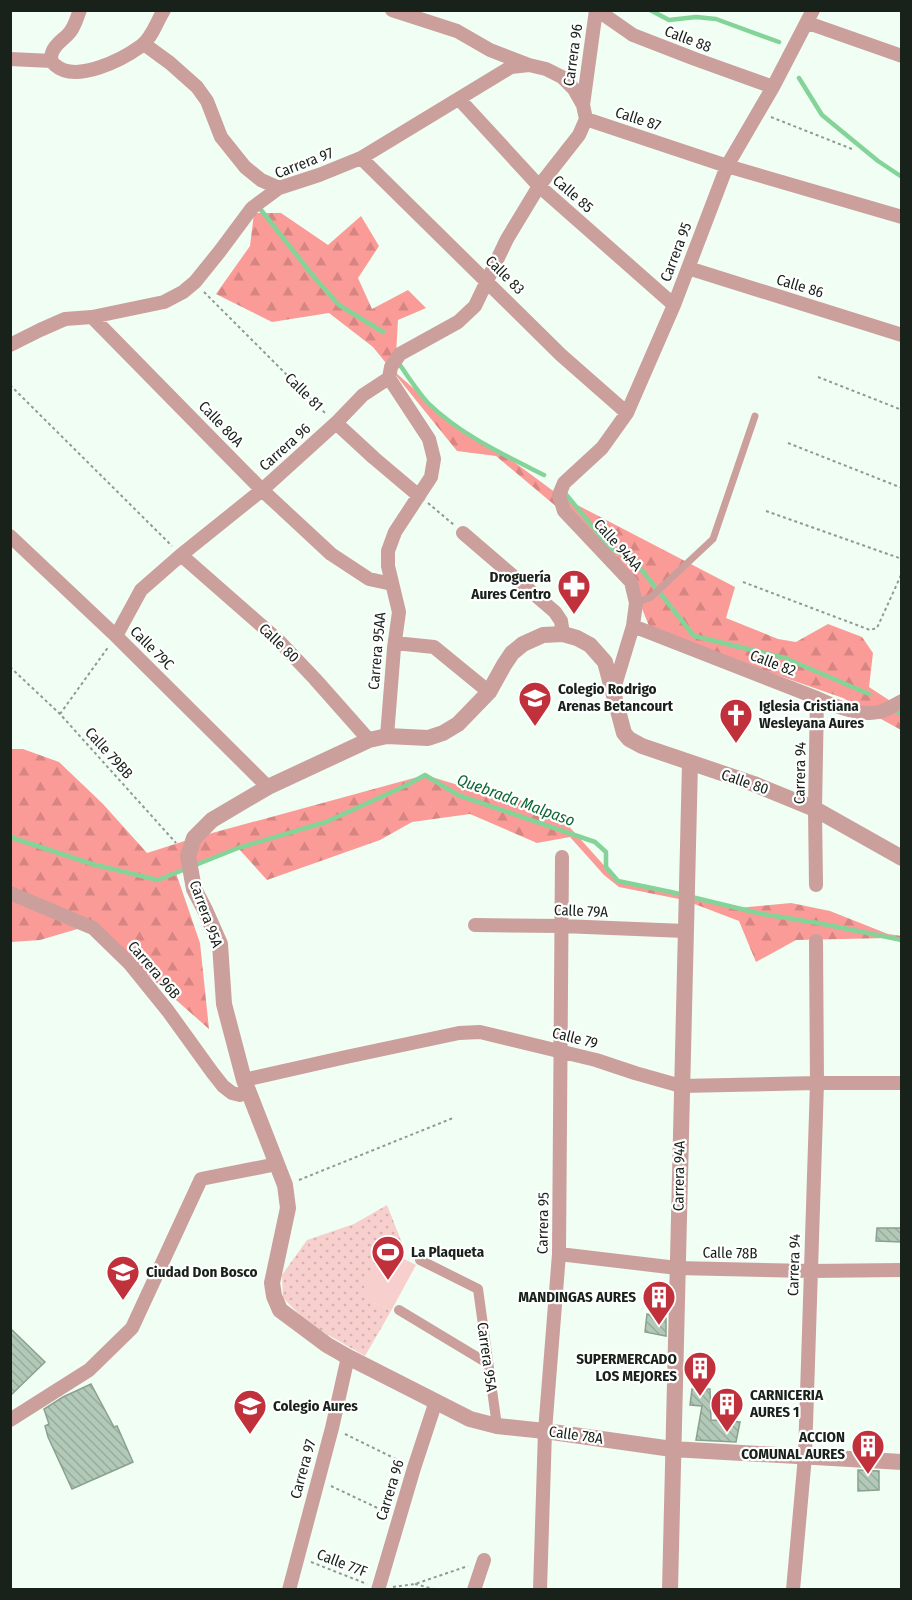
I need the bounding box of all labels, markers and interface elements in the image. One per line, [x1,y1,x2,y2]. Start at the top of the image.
street label: Calle 88 [662,22,714,56]
street label: Carrera 96 [560,23,586,87]
street label: Calle 87 [613,103,663,135]
street label: Carrera 97 [272,144,336,182]
street label: Calle 85 [549,172,597,217]
street label: Carrera 95 [656,220,696,284]
street label: Calle 83 [482,252,528,298]
street label: Calle 86 [774,270,826,302]
street label: Calle 81 [281,369,327,415]
street label: Calle 80A [195,397,247,451]
street label: Carrera 96 [256,419,314,475]
street label: Calle 94AA [590,515,646,575]
place label: Droguería Aures Centro [470,568,552,603]
pharmacy icon: Droguería Aures Centro [556,568,592,615]
street label: Carrera 95AA [365,611,389,691]
street label: Calle 80 [255,620,303,666]
street label: Calle 79C [126,622,178,674]
street label: Calle 82 [748,646,799,680]
school or university icon: Colegio Rodrigo Arenas Betancourt [517,680,553,727]
place label: Colegio Rodrigo Arenas Betancourt [557,680,674,715]
church icon: Iglesia Cristiana Wesleyana Aures [718,697,754,744]
place label: Iglesia Cristiana Wesleyana Aures [759,697,864,732]
street label: Calle 79BB [81,724,137,782]
street label: Carrera 94 [790,742,810,804]
street label: Calle 80 [719,766,771,798]
water label: Quebrada Malpaso [455,770,577,830]
street label: Carrera 95A [186,878,226,950]
street label: Calle 79A [554,901,609,921]
street label: Carrera 96B [124,937,184,1003]
street label: Calle 79 [550,1024,600,1052]
street label: Carrera 94A [669,1141,689,1211]
street label: Carrera 95 [533,1192,553,1254]
sports icon: La Plaqueta [370,1234,406,1281]
street label: Carrera 94 [784,1234,804,1296]
place label: La Plaqueta [411,1243,485,1261]
street label: Calle 78B [702,1244,758,1262]
school or university icon: Ciudad Don Bosco [105,1254,141,1301]
place label: Ciudad Don Bosco [146,1263,258,1281]
building icon: MANDINGAS AURES [641,1279,677,1326]
place label: MANDINGAS AURES [518,1288,636,1306]
street label: Carrera 95A [473,1321,501,1393]
place label: SUPERMERCADO LOS MEJORES [576,1350,677,1385]
building icon: SUPERMERCADO LOS MEJORES [682,1350,718,1397]
building icon: CARNICERIA AURES 1 [709,1386,745,1433]
place label: CARNICERIA AURES 1 [749,1386,824,1421]
school or university icon: Colegio Aures [232,1388,268,1435]
place label: Colegio Aures [273,1397,358,1415]
street label: Calle 78A [548,1422,604,1448]
place label: ACCION COMUNAL AURES [741,1428,845,1463]
building icon: ACCION COMUNAL AURES [850,1428,886,1475]
street label: Carrera 97 [286,1437,320,1501]
street label: Carrera 96 [372,1457,408,1523]
street label: Calle 77F [314,1545,370,1581]

